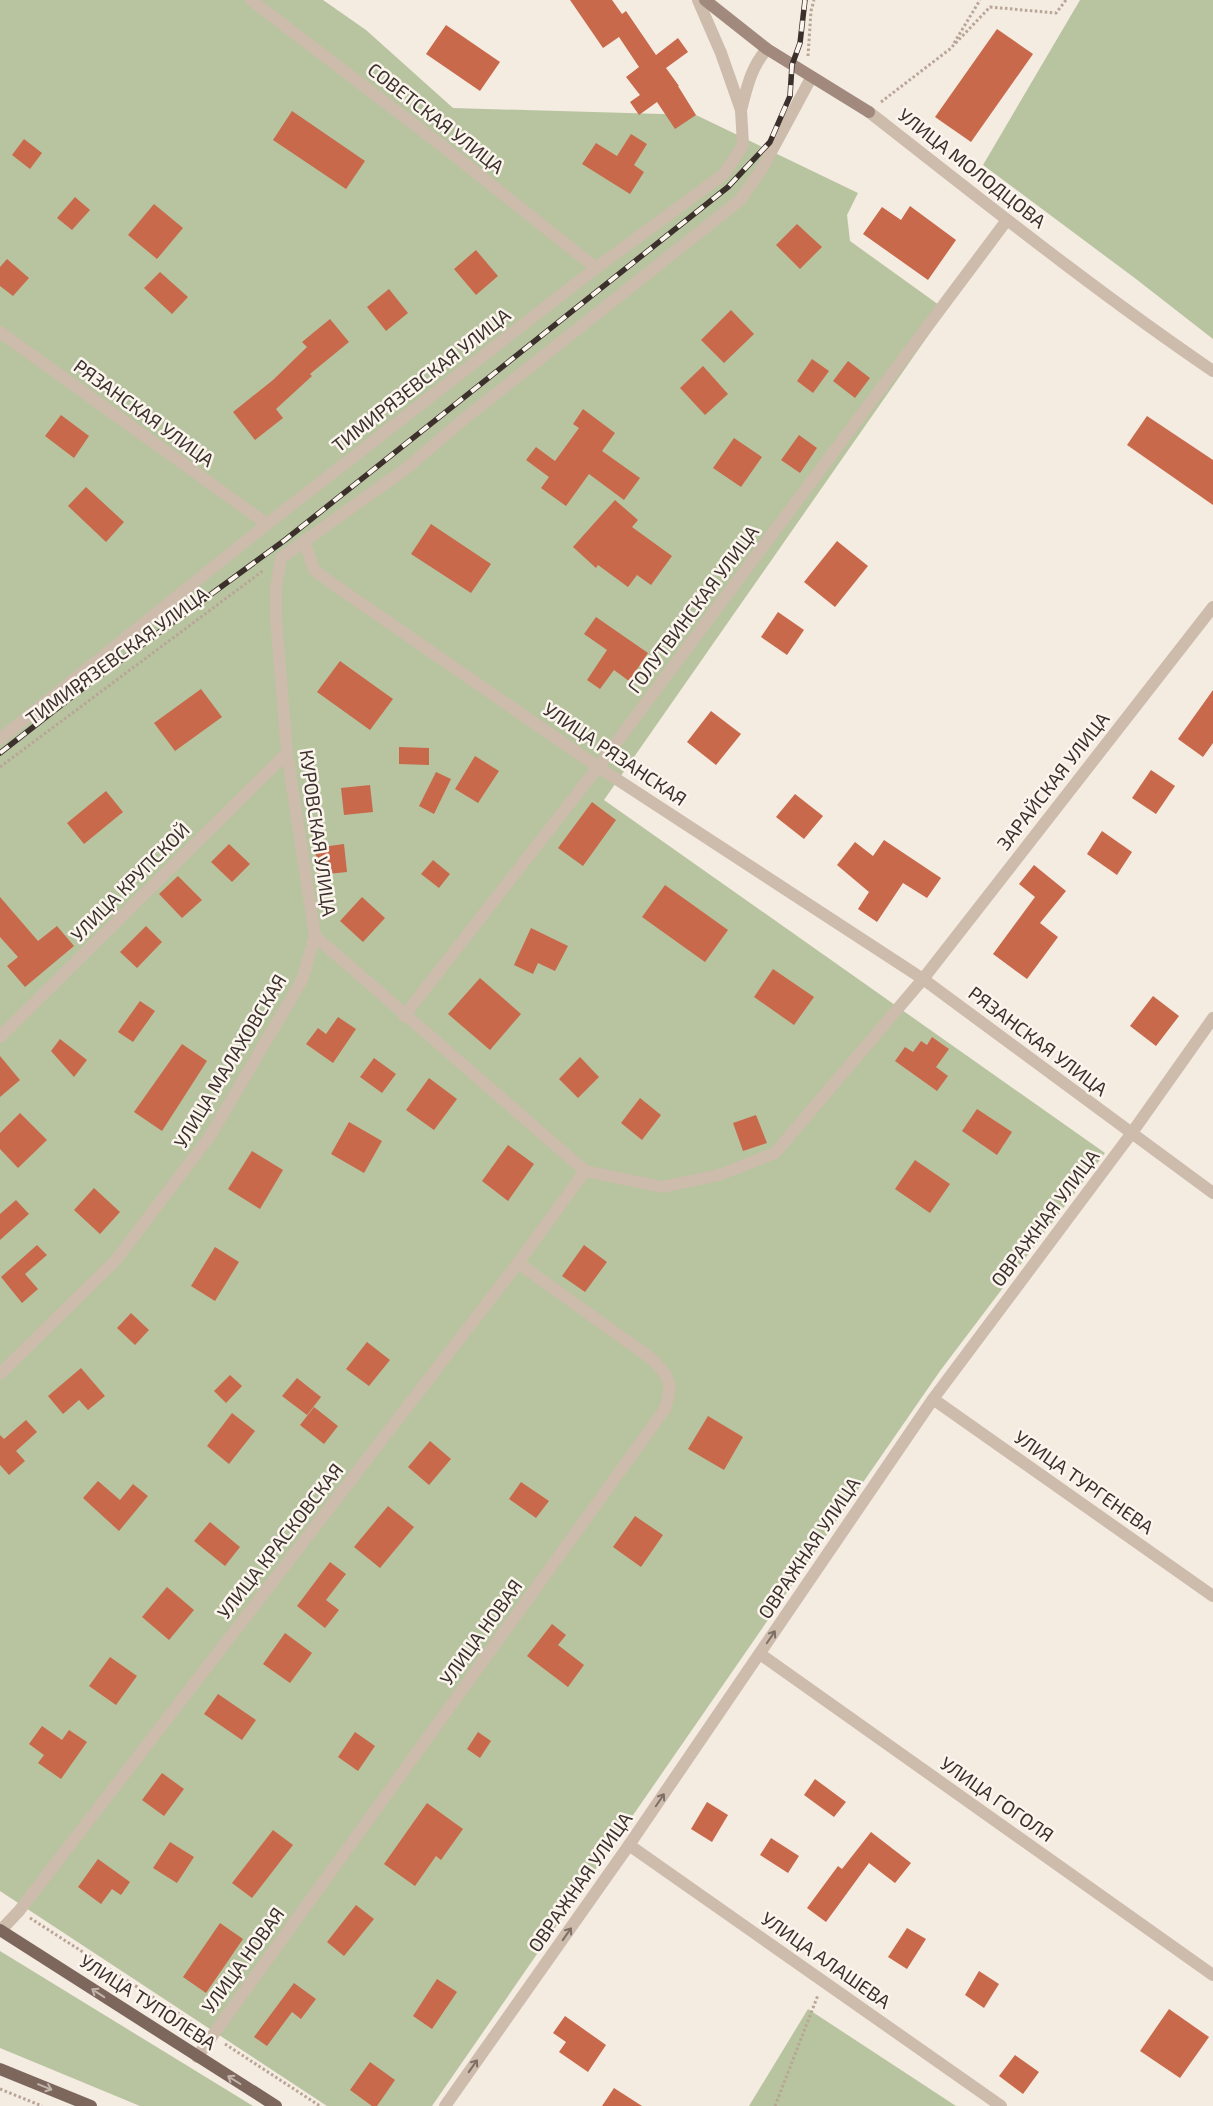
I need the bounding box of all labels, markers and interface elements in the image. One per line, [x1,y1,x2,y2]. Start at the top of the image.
street label: СОВЕТСКАЯ УЛИЦА [364,57,509,178]
street label: УЛИЦА МОЛОДЦОВА [894,103,1051,232]
street label: ТИМИРЯЗЕВСКАЯ УЛИЦА [327,303,515,456]
street label: РЯЗАНСКАЯ УЛИЦА [70,354,219,471]
street label: ГОЛУТВИНСКАЯ УЛИЦА [622,520,763,697]
street label: ТИМИРЯЗЕВСКАЯ УЛИЦА [21,582,213,730]
street label: УЛИЦА РЯЗАНСКАЯ [539,697,691,810]
street label: ЗАРАЙСКАЯ УЛИЦА [992,707,1114,854]
street label: КУРОВСКАЯ УЛИЦА [295,748,342,918]
street label: УЛИЦА КРУПСКОЙ [65,817,194,946]
street label: УЛИЦА МАЛАХОВСКАЯ [169,970,291,1152]
street label: РЯЗАНСКАЯ УЛИЦА [964,981,1112,1100]
street label: ОВРАЖНАЯ УЛИЦА [986,1145,1104,1291]
street label: УЛИЦА ТУРГЕНЕВА [1010,1425,1159,1538]
street label: УЛИЦА КРАСКОВСКАЯ [212,1458,348,1623]
street label: ОВРАЖНАЯ УЛИЦА [753,1473,864,1623]
street label: УЛИЦА НОВАЯ [435,1574,527,1689]
one-way arrow [766,1630,776,1644]
street label: УЛИЦА ГОГОЛЯ [936,1751,1058,1846]
one-way arrow [655,1794,665,1808]
street label: ОВРАЖНАЯ УЛИЦА [523,1807,637,1956]
street label: УЛИЦА НОВАЯ [197,1902,289,2017]
street label: УЛИЦА АЛАШЕВА [757,1906,895,2013]
one-way arrow [562,1927,572,1941]
street label: УЛИЦА ТУПОЛЕВА [76,1949,221,2054]
one-way arrow [91,1987,105,1997]
one-way arrow [468,2059,478,2073]
one-way arrow [228,2075,242,2085]
one-way arrow [37,2083,52,2093]

